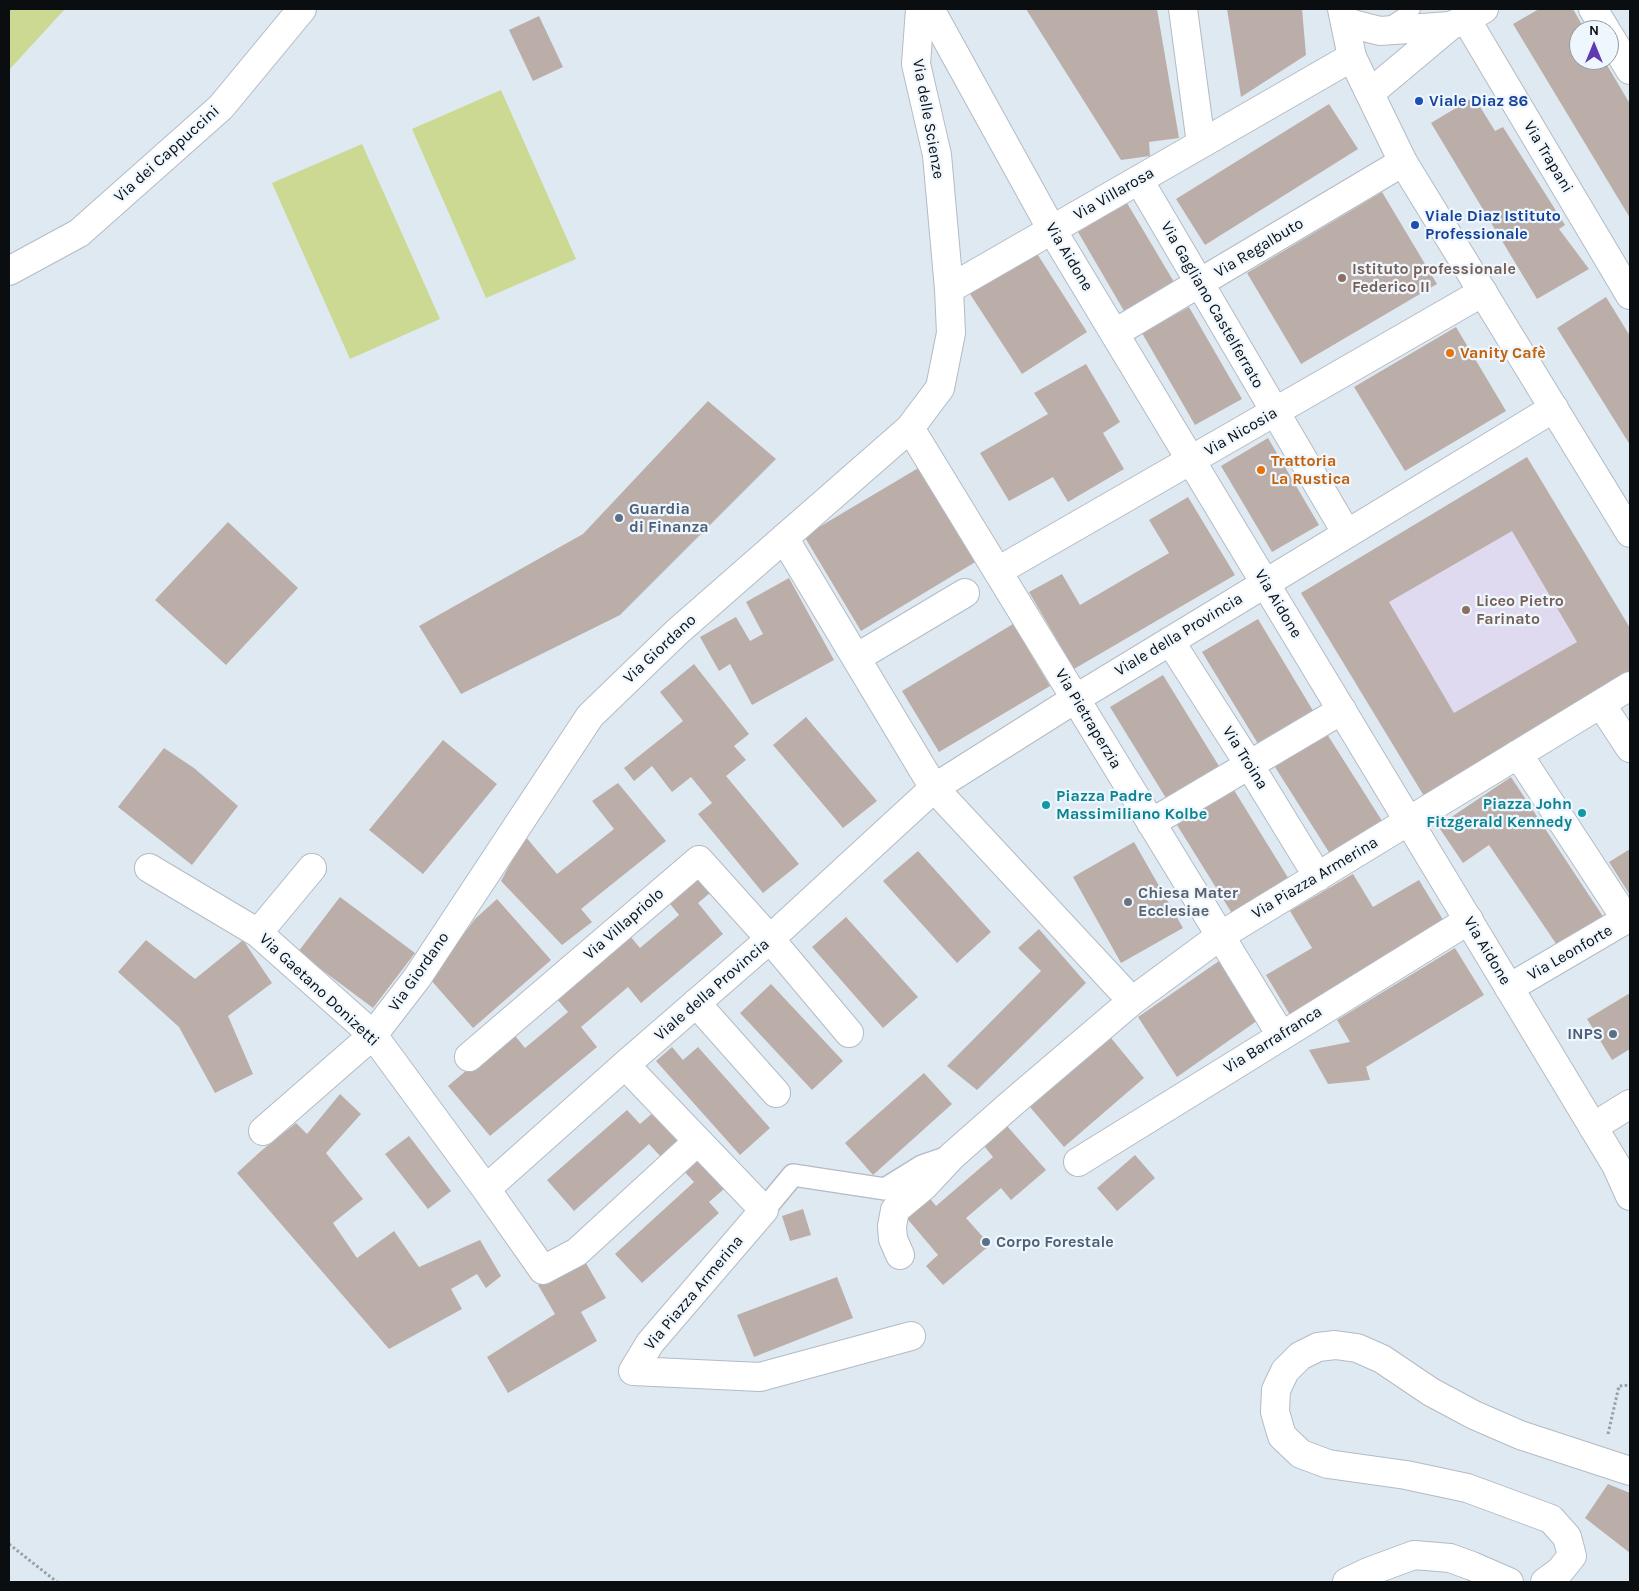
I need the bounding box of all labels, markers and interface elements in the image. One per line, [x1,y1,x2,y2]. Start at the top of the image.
north arrow [1569,20,1619,70]
text: N [1589,22,1599,39]
street label: Via delle Scienze [908,58,948,180]
place label: Viale Diaz 86 [1429,91,1528,111]
marker: Viale Diaz 86 [1413,95,1425,107]
street label: Via dei Cappuccini [110,102,224,206]
street label: Via Trapani [1519,118,1577,196]
street label: Via Villarosa [1070,163,1158,225]
place label: Viale Diaz Istituto Professionale [1425,206,1561,244]
street label: Via Regalbuto [1211,214,1307,282]
street label: Via Gagliano Castelferrato [1156,218,1268,392]
street label: Via Aidone [1041,219,1097,295]
marker: Viale Diaz Istituto Professionale [1409,219,1421,231]
place label: Istituto professionale Federico II [1352,259,1516,297]
marker: Istituto professionale Federico II [1336,272,1348,284]
place label: Vanity Cafè [1460,343,1546,363]
marker: Vanity Cafè [1444,347,1456,359]
street label: Via Nicosia [1201,403,1281,461]
place label: Trattoria La Rustica [1271,451,1350,489]
marker: Trattoria La Rustica [1255,464,1267,476]
place label: Guardia di Finanza [629,499,709,537]
marker: Guardia di Finanza [613,512,625,524]
street label: Via Aidone [1250,566,1306,642]
street label: Viale della Provincia [1111,589,1247,681]
place label: Liceo Pietro Farinato [1476,591,1564,629]
marker: Liceo Pietro Farinato [1460,604,1472,616]
street label: Via Giordano [620,610,700,688]
street label: Via Pietraperzia [1051,665,1125,773]
street label: Via Troina [1218,723,1272,793]
place label: Piazza Padre Massimiliano Kolbe [1056,786,1207,824]
place label: Piazza John Fitzgerald Kennedy [1426,794,1572,832]
marker: Piazza Padre Massimiliano Kolbe [1040,799,1052,811]
marker: Piazza John Fitzgerald Kennedy [1576,807,1588,819]
street label: Via Piazza Armerina [1248,833,1382,923]
place label: Chiesa Mater Ecclesiae [1138,883,1238,921]
street label: Via Villapriolo [580,884,668,964]
marker: Chiesa Mater Ecclesiae [1122,896,1134,908]
street label: Via Aidone [1459,913,1515,989]
street label: Via Leonforte [1524,921,1616,985]
street label: Via Gaetano Donizetti [255,929,383,1051]
street label: Via Giordano [385,929,453,1015]
street label: Viale della Provincia [651,935,773,1045]
street label: Via Barrafranca [1220,1002,1326,1078]
place label: INPS [1567,1024,1603,1044]
marker: INPS [1607,1028,1619,1040]
street label: Via Piazza Armerina [640,1232,748,1354]
place label: Corpo Forestale [996,1232,1114,1252]
marker: Corpo Forestale [980,1236,992,1248]

